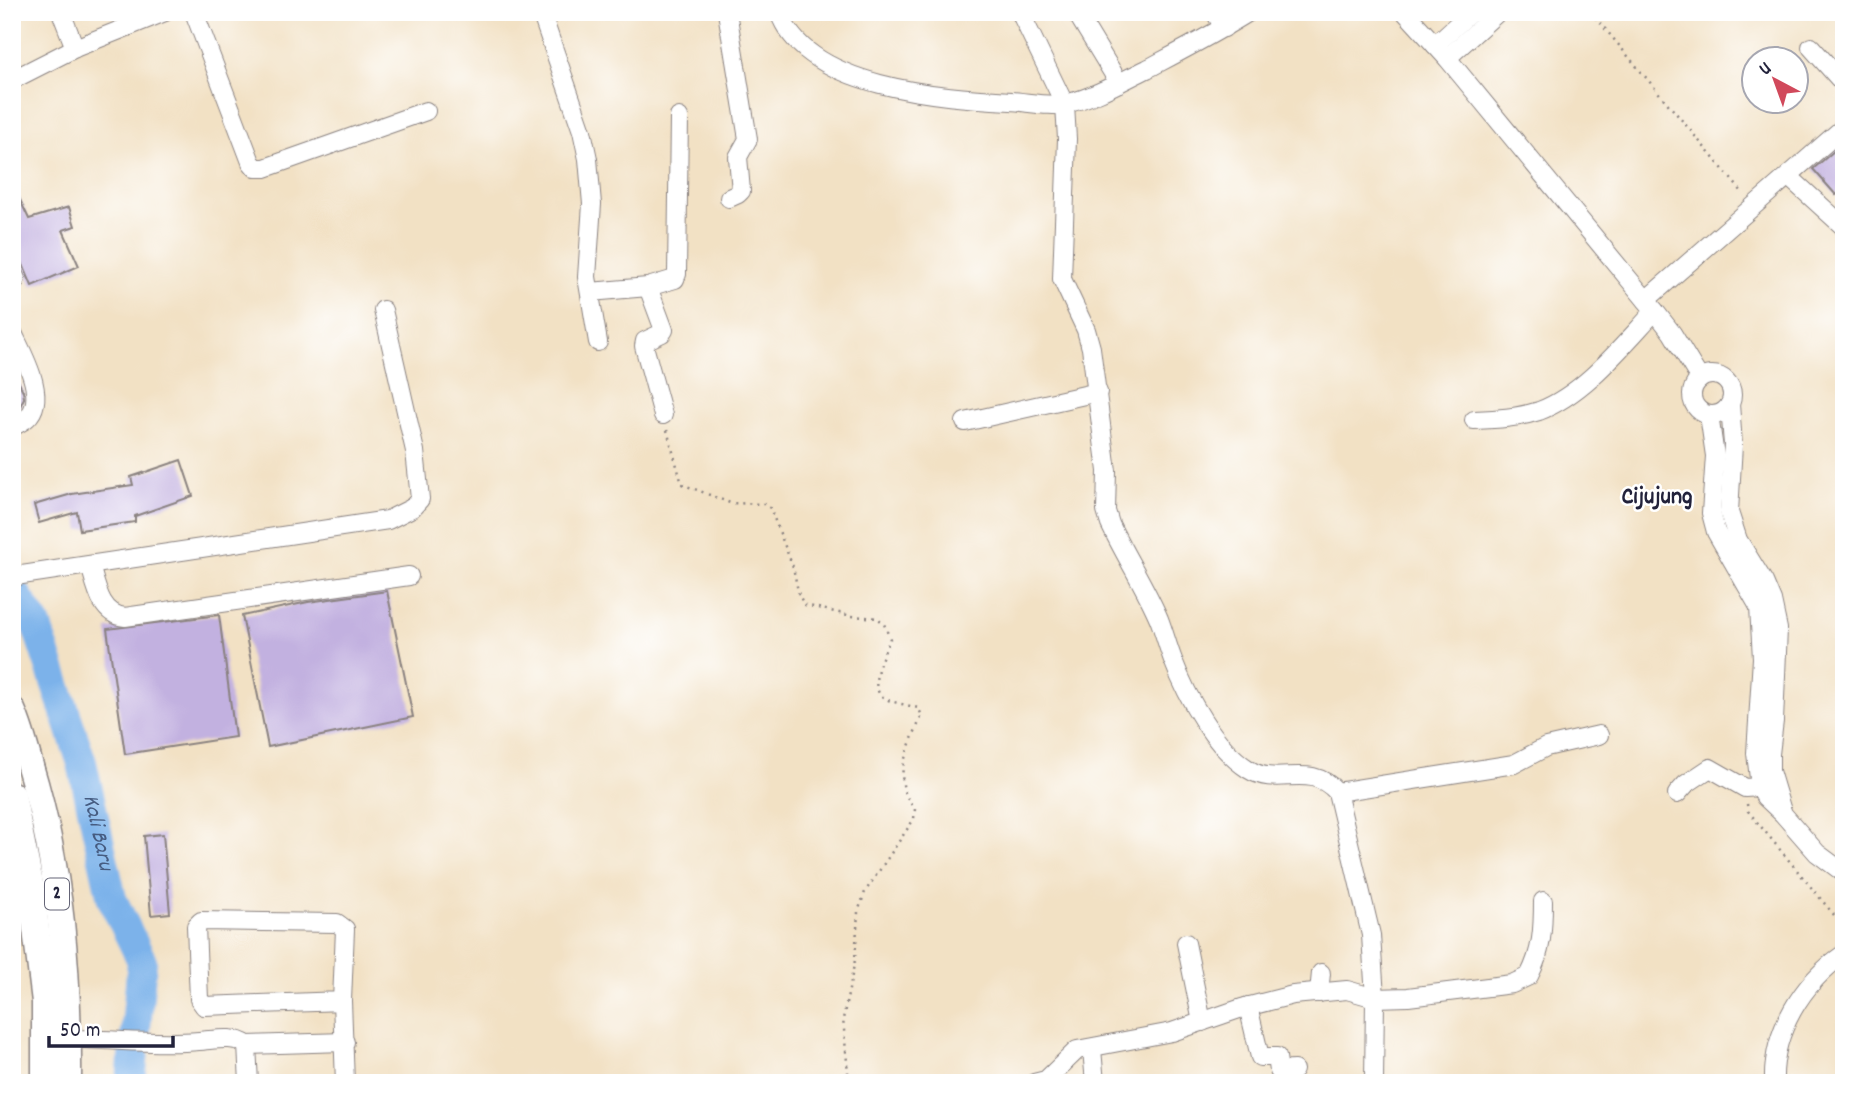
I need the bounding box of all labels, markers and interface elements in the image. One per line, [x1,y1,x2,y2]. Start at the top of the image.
north arrow [1741,46,1811,116]
text: U [1754,57,1778,83]
district label: Cijujung [1621,481,1693,515]
water label: Kali Baru [73,792,122,876]
road number: 2 [45,878,69,909]
scale bar [49,1004,173,1048]
text: 50 m [60,1017,100,1047]

